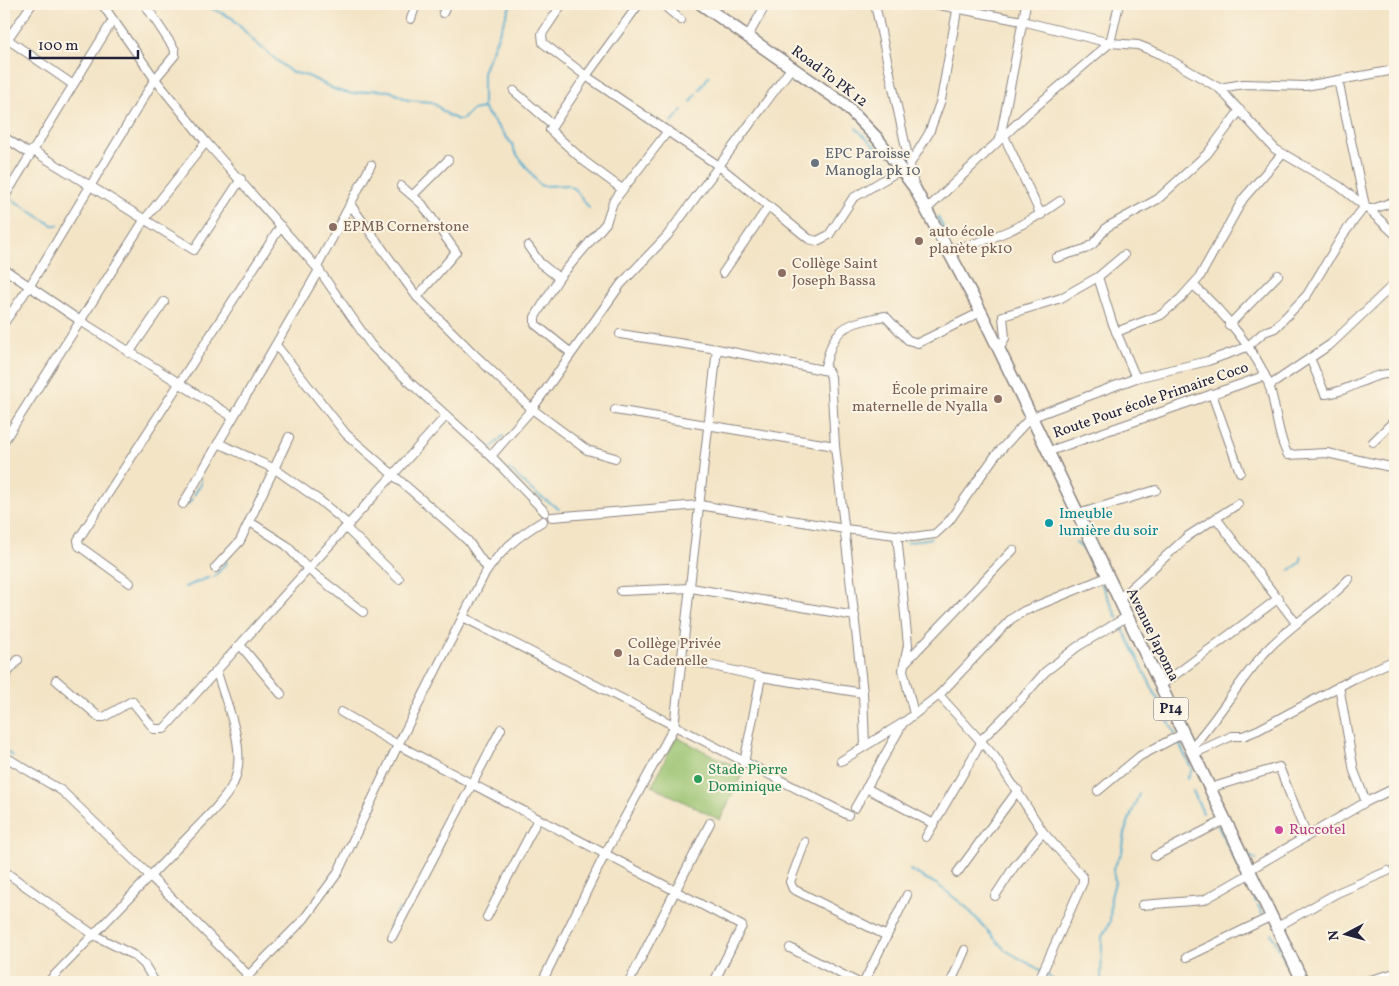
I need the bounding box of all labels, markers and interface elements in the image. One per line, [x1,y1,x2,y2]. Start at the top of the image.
scale bar [30,28,138,60]
text: 100 m [38,36,78,57]
street label: Road To PK 12 [786,41,872,113]
place label: EPC Paroisse Manogla pk 10 [825,144,920,182]
marker: EPC Paroisse Manogla pk 10 [809,157,821,169]
place label: EPMB Cornerstone [343,217,469,238]
marker: EPMB Cornerstone [327,221,339,233]
place label: auto école planète pk10 [929,222,1012,260]
marker: auto école planète pk10 [913,235,925,247]
place label: Collège Saint Joseph Bassa [792,254,878,292]
marker: Collège Saint Joseph Bassa [776,267,788,279]
street label: Route Pour école Primaire Coco [1050,358,1252,444]
place label: École primaire maternelle de Nyalla [852,380,988,418]
marker: École primaire maternelle de Nyalla [992,393,1004,405]
place label: Imeuble lumière du soir [1059,504,1158,542]
marker: Imeuble lumière du soir [1043,517,1055,529]
street label: Avenue Japoma [1120,585,1184,685]
place label: Collège Privée la Cadenelle [628,634,721,672]
marker: Collège Privée la Cadenelle [612,647,624,659]
road number: P14 [1154,698,1188,721]
place label: Stade Pierre Dominique [708,760,788,798]
marker: Stade Pierre Dominique [692,773,704,785]
place label: Ruccotel [1289,820,1346,841]
marker: Ruccotel [1273,824,1285,836]
north arrow [1322,908,1372,958]
text: N [1325,929,1345,941]

